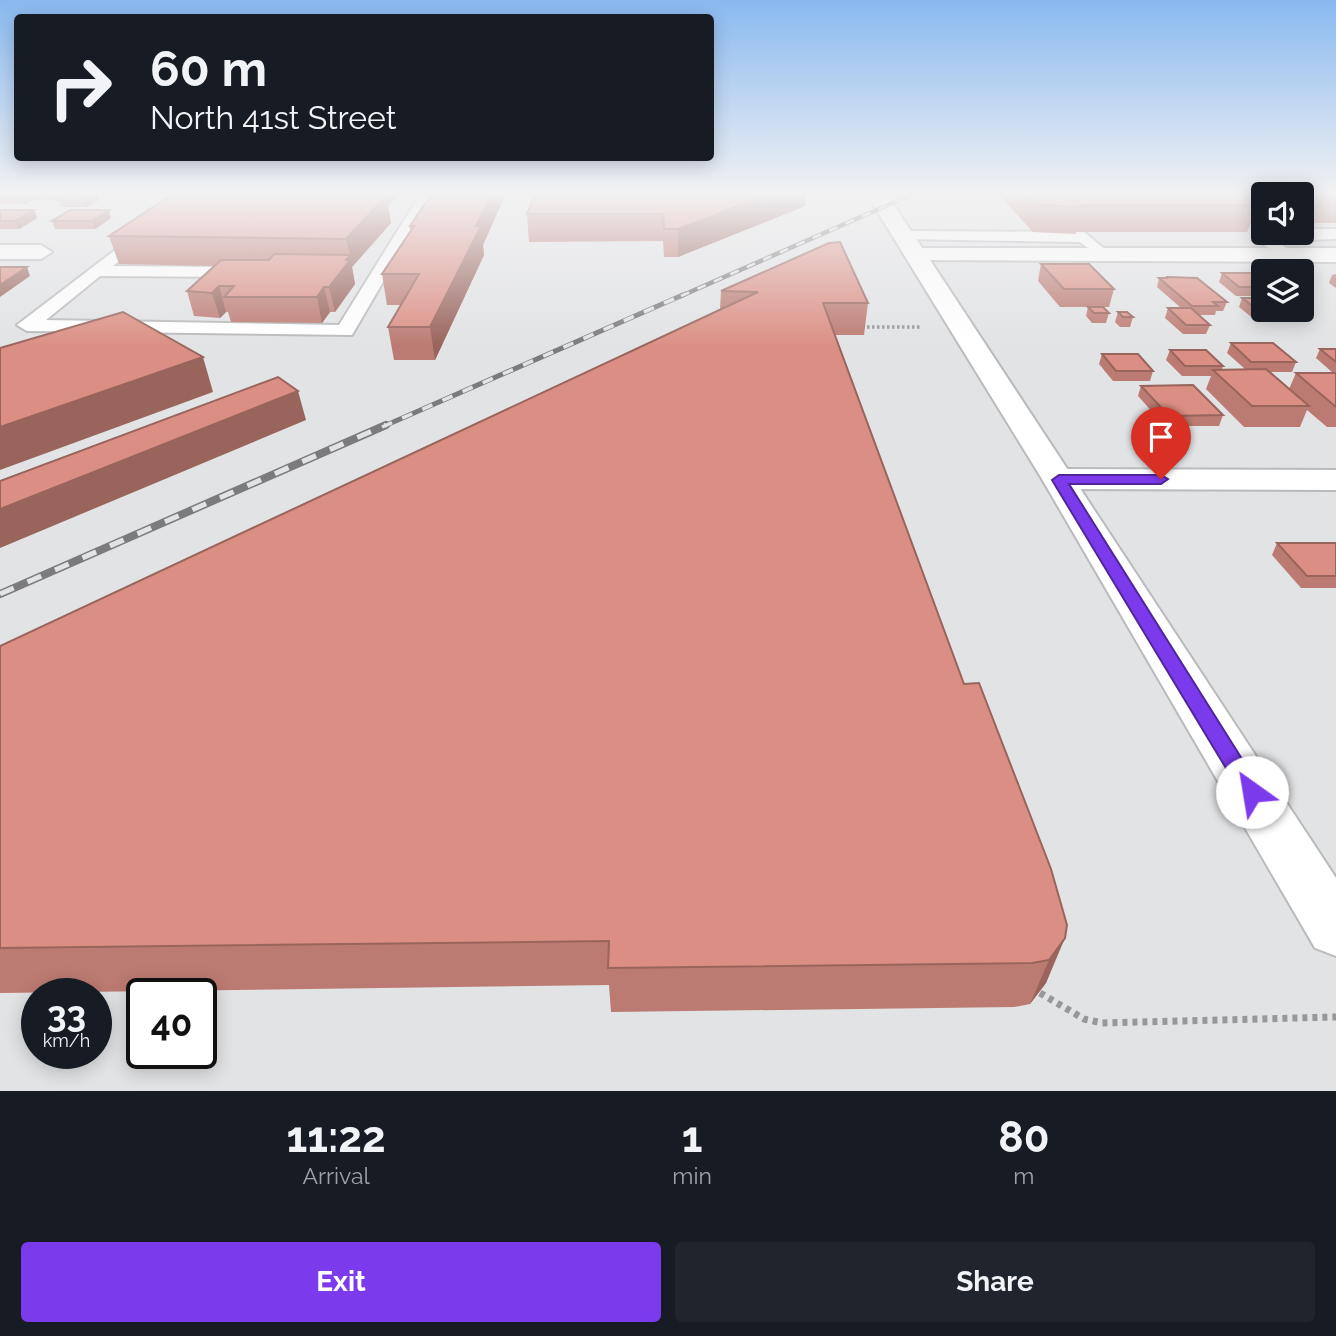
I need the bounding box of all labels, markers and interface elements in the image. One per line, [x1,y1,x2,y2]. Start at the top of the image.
text: 60 m [150,40,267,97]
icon: right [35,42,126,133]
text: North 41st Street [150,99,396,136]
map controls [1251,182,1314,322]
button: sound [1251,182,1314,245]
button: layers [1251,259,1314,322]
pin [1131,407,1191,479]
icon: arrive [1142,418,1180,456]
position arrow [1215,755,1289,829]
speed limit sign: 40 [126,978,217,1069]
text: 33 [47,994,86,1035]
text: km/h [43,1030,90,1051]
text: 11:22 [287,1113,386,1162]
text: 1 [682,1113,702,1162]
text: 80 [998,1113,1049,1162]
text: Arrival [302,1162,370,1189]
text: min [672,1162,712,1189]
text: m [1013,1162,1034,1189]
button: Exit [21,1242,661,1322]
button: Share [675,1242,1315,1322]

